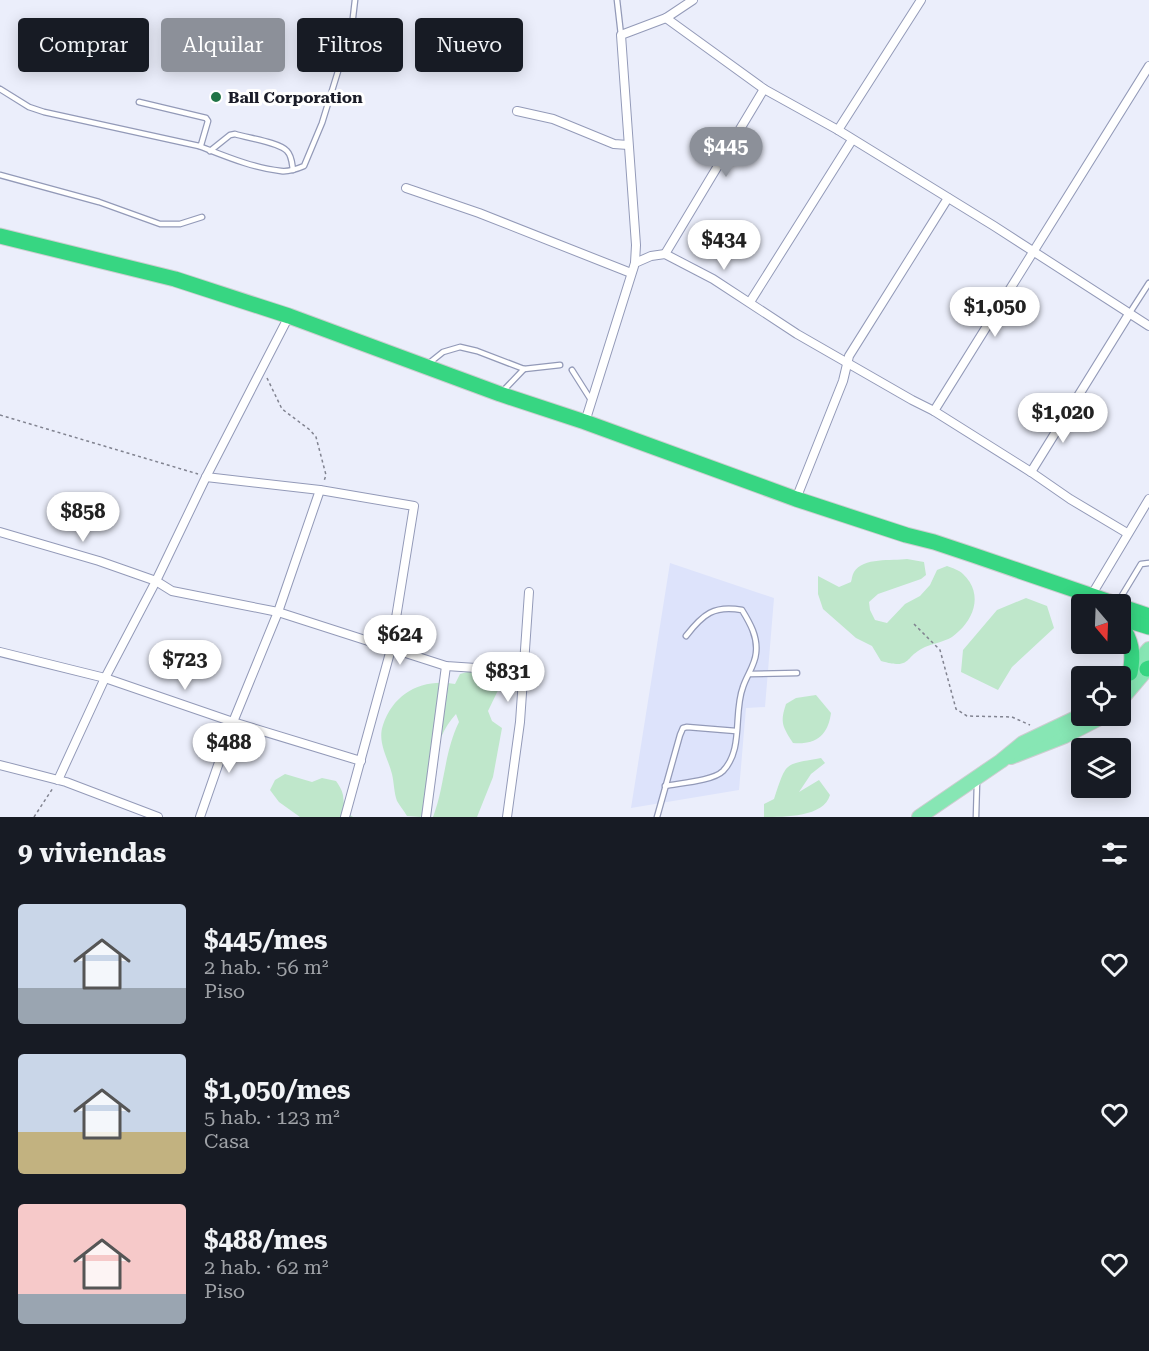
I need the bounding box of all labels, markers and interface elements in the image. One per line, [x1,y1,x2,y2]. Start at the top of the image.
chip: Comprar [18,18,149,72]
chip: Alquilar [161,18,285,72]
chip: Filtros [297,18,403,72]
chip: Nuevo [415,18,523,72]
place label: Ball Corporation [228,88,363,107]
marker: Ball Corporation [209,90,223,104]
pin: $445 [690,127,762,178]
text: $445 [704,134,748,158]
pin: $434 [688,220,760,271]
text: $434 [702,227,746,251]
pin: $1,050 [946,287,1044,338]
text: $1,050 [964,294,1026,318]
pin: $1,020 [1014,393,1112,444]
text: $1,020 [1032,400,1094,424]
pin: $858 [47,492,119,543]
text: $858 [61,499,105,523]
north arrow [1071,594,1131,654]
map controls [1071,594,1131,798]
pin: $624 [364,615,436,666]
text: $624 [378,622,422,646]
pin: $723 [149,640,221,691]
text: $723 [163,647,207,671]
pin: $831 [472,652,544,703]
text: $831 [486,659,530,683]
button: locate [1071,666,1131,726]
pin: $488 [193,723,265,774]
text: $488 [207,730,251,754]
button: layers [1071,738,1131,798]
icon: filters [1098,837,1131,870]
text: 9 viviendas [18,838,166,868]
text: $445/mes [204,925,327,955]
icon: home [66,928,138,1000]
icon: heart [1098,948,1131,981]
text: 2 hab. · 56 m² [204,955,328,979]
text: Piso [204,979,245,1003]
text: $1,050/mes [204,1075,350,1105]
icon: home [66,1078,138,1150]
icon: heart [1098,1098,1131,1131]
text: 5 hab. · 123 m² [204,1105,340,1129]
text: Casa [204,1129,249,1153]
text: $488/mes [204,1225,327,1255]
icon: home [66,1228,138,1300]
icon: heart [1098,1248,1131,1281]
text: 2 hab. · 62 m² [204,1255,328,1279]
text: Piso [204,1279,245,1303]

